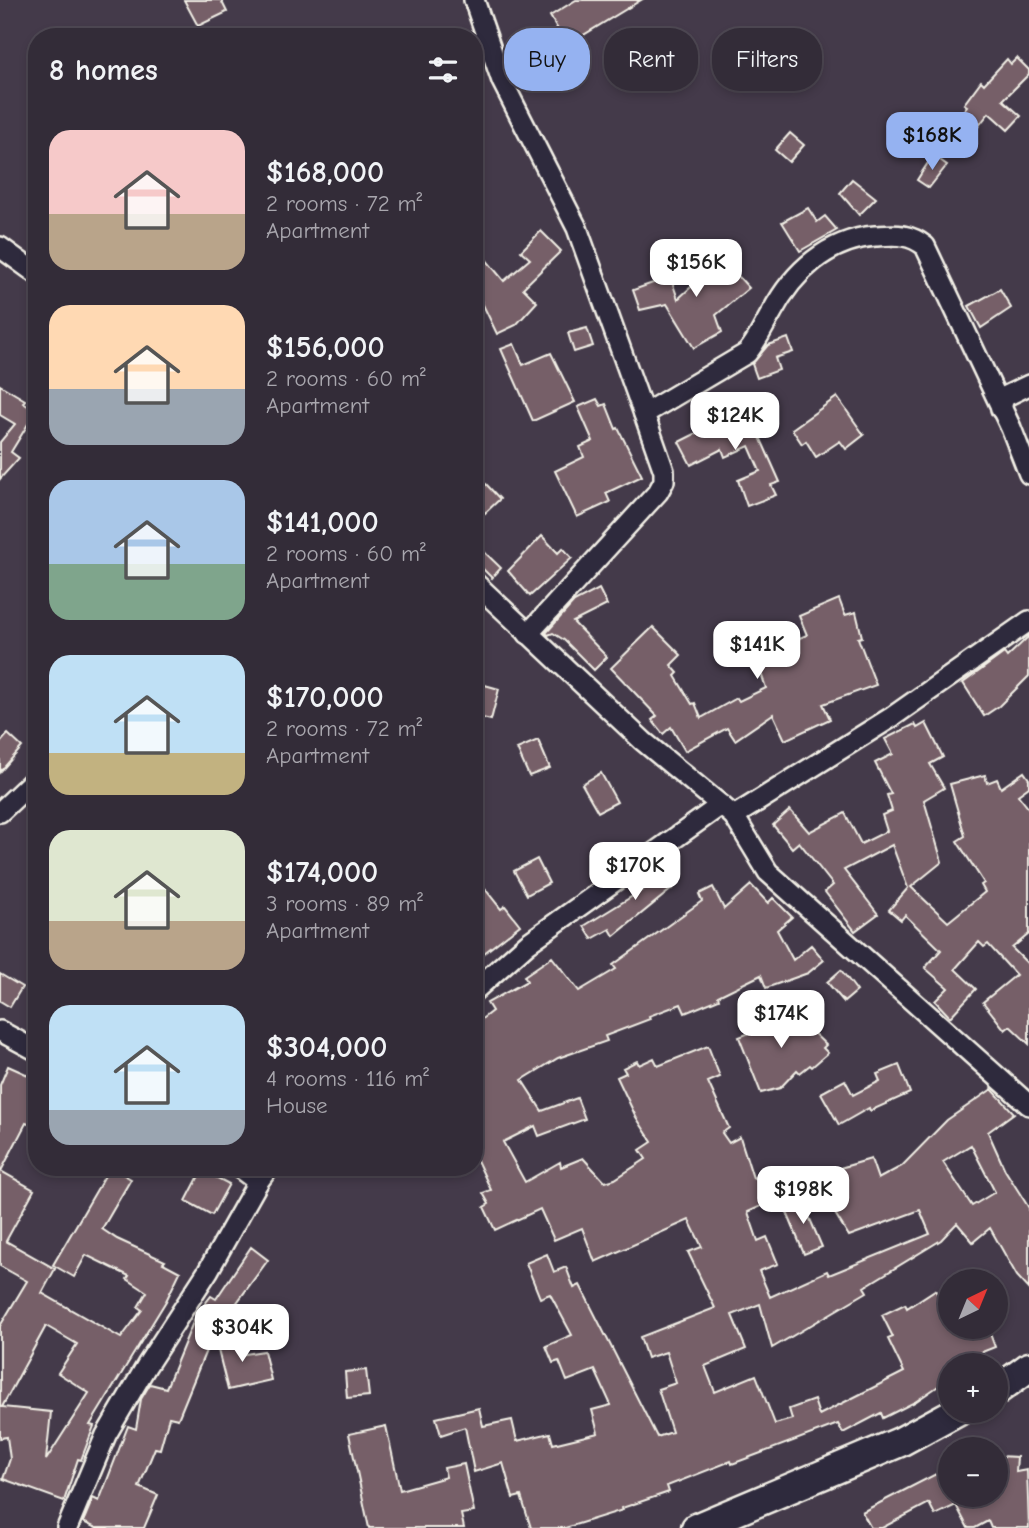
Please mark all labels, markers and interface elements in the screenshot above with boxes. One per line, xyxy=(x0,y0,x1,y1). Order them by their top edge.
chip: Buy xyxy=(504,28,590,91)
chip: Rent xyxy=(604,28,698,91)
chip: Filters xyxy=(712,28,822,91)
icon: filters xyxy=(424,51,462,89)
text: 8 homes xyxy=(49,53,158,88)
pin: $168K xyxy=(883,113,981,172)
text: $168K xyxy=(902,121,962,148)
text: $168,000 xyxy=(266,155,384,190)
icon: home xyxy=(105,158,189,242)
text: 2 rooms · 72 m² xyxy=(266,190,422,217)
text: Apartment xyxy=(266,217,369,244)
pin: $156K xyxy=(647,240,745,299)
text: $156K xyxy=(666,248,726,275)
text: $156,000 xyxy=(266,330,385,365)
icon: home xyxy=(105,333,189,417)
text: 2 rooms · 60 m² xyxy=(266,365,426,392)
text: Apartment xyxy=(266,392,369,419)
pin: $124K xyxy=(686,392,784,452)
text: $124K xyxy=(706,401,764,428)
text: $141,000 xyxy=(266,505,379,540)
icon: home xyxy=(105,508,189,592)
text: 2 rooms · 60 m² xyxy=(266,540,426,567)
text: Apartment xyxy=(266,567,369,594)
pin: $141K xyxy=(708,622,806,681)
text: $141K xyxy=(729,630,785,657)
text: $170,000 xyxy=(266,680,384,715)
icon: home xyxy=(105,683,189,767)
text: 2 rooms · 72 m² xyxy=(266,715,422,742)
text: Apartment xyxy=(266,742,369,769)
pin: $170K xyxy=(586,842,684,902)
text: $170K xyxy=(605,851,665,878)
text: $174,000 xyxy=(266,855,378,890)
icon: home xyxy=(105,858,189,942)
text: 3 rooms · 89 m² xyxy=(266,890,423,917)
text: Apartment xyxy=(266,917,369,944)
pin: $174K xyxy=(732,990,830,1050)
text: $174K xyxy=(753,999,809,1026)
text: $304,000 xyxy=(266,1030,387,1065)
icon: home xyxy=(105,1033,189,1117)
text: 4 rooms · 116 m² xyxy=(266,1065,429,1092)
text: House xyxy=(266,1092,328,1119)
pin: $198K xyxy=(754,1166,852,1226)
text: $198K xyxy=(773,1175,833,1202)
north arrow xyxy=(938,1269,1008,1339)
map controls xyxy=(938,1269,1008,1507)
pin: $304K xyxy=(193,1304,291,1364)
text: $304K xyxy=(211,1313,273,1340)
button: + xyxy=(938,1353,1008,1423)
button: − xyxy=(938,1437,1008,1507)

